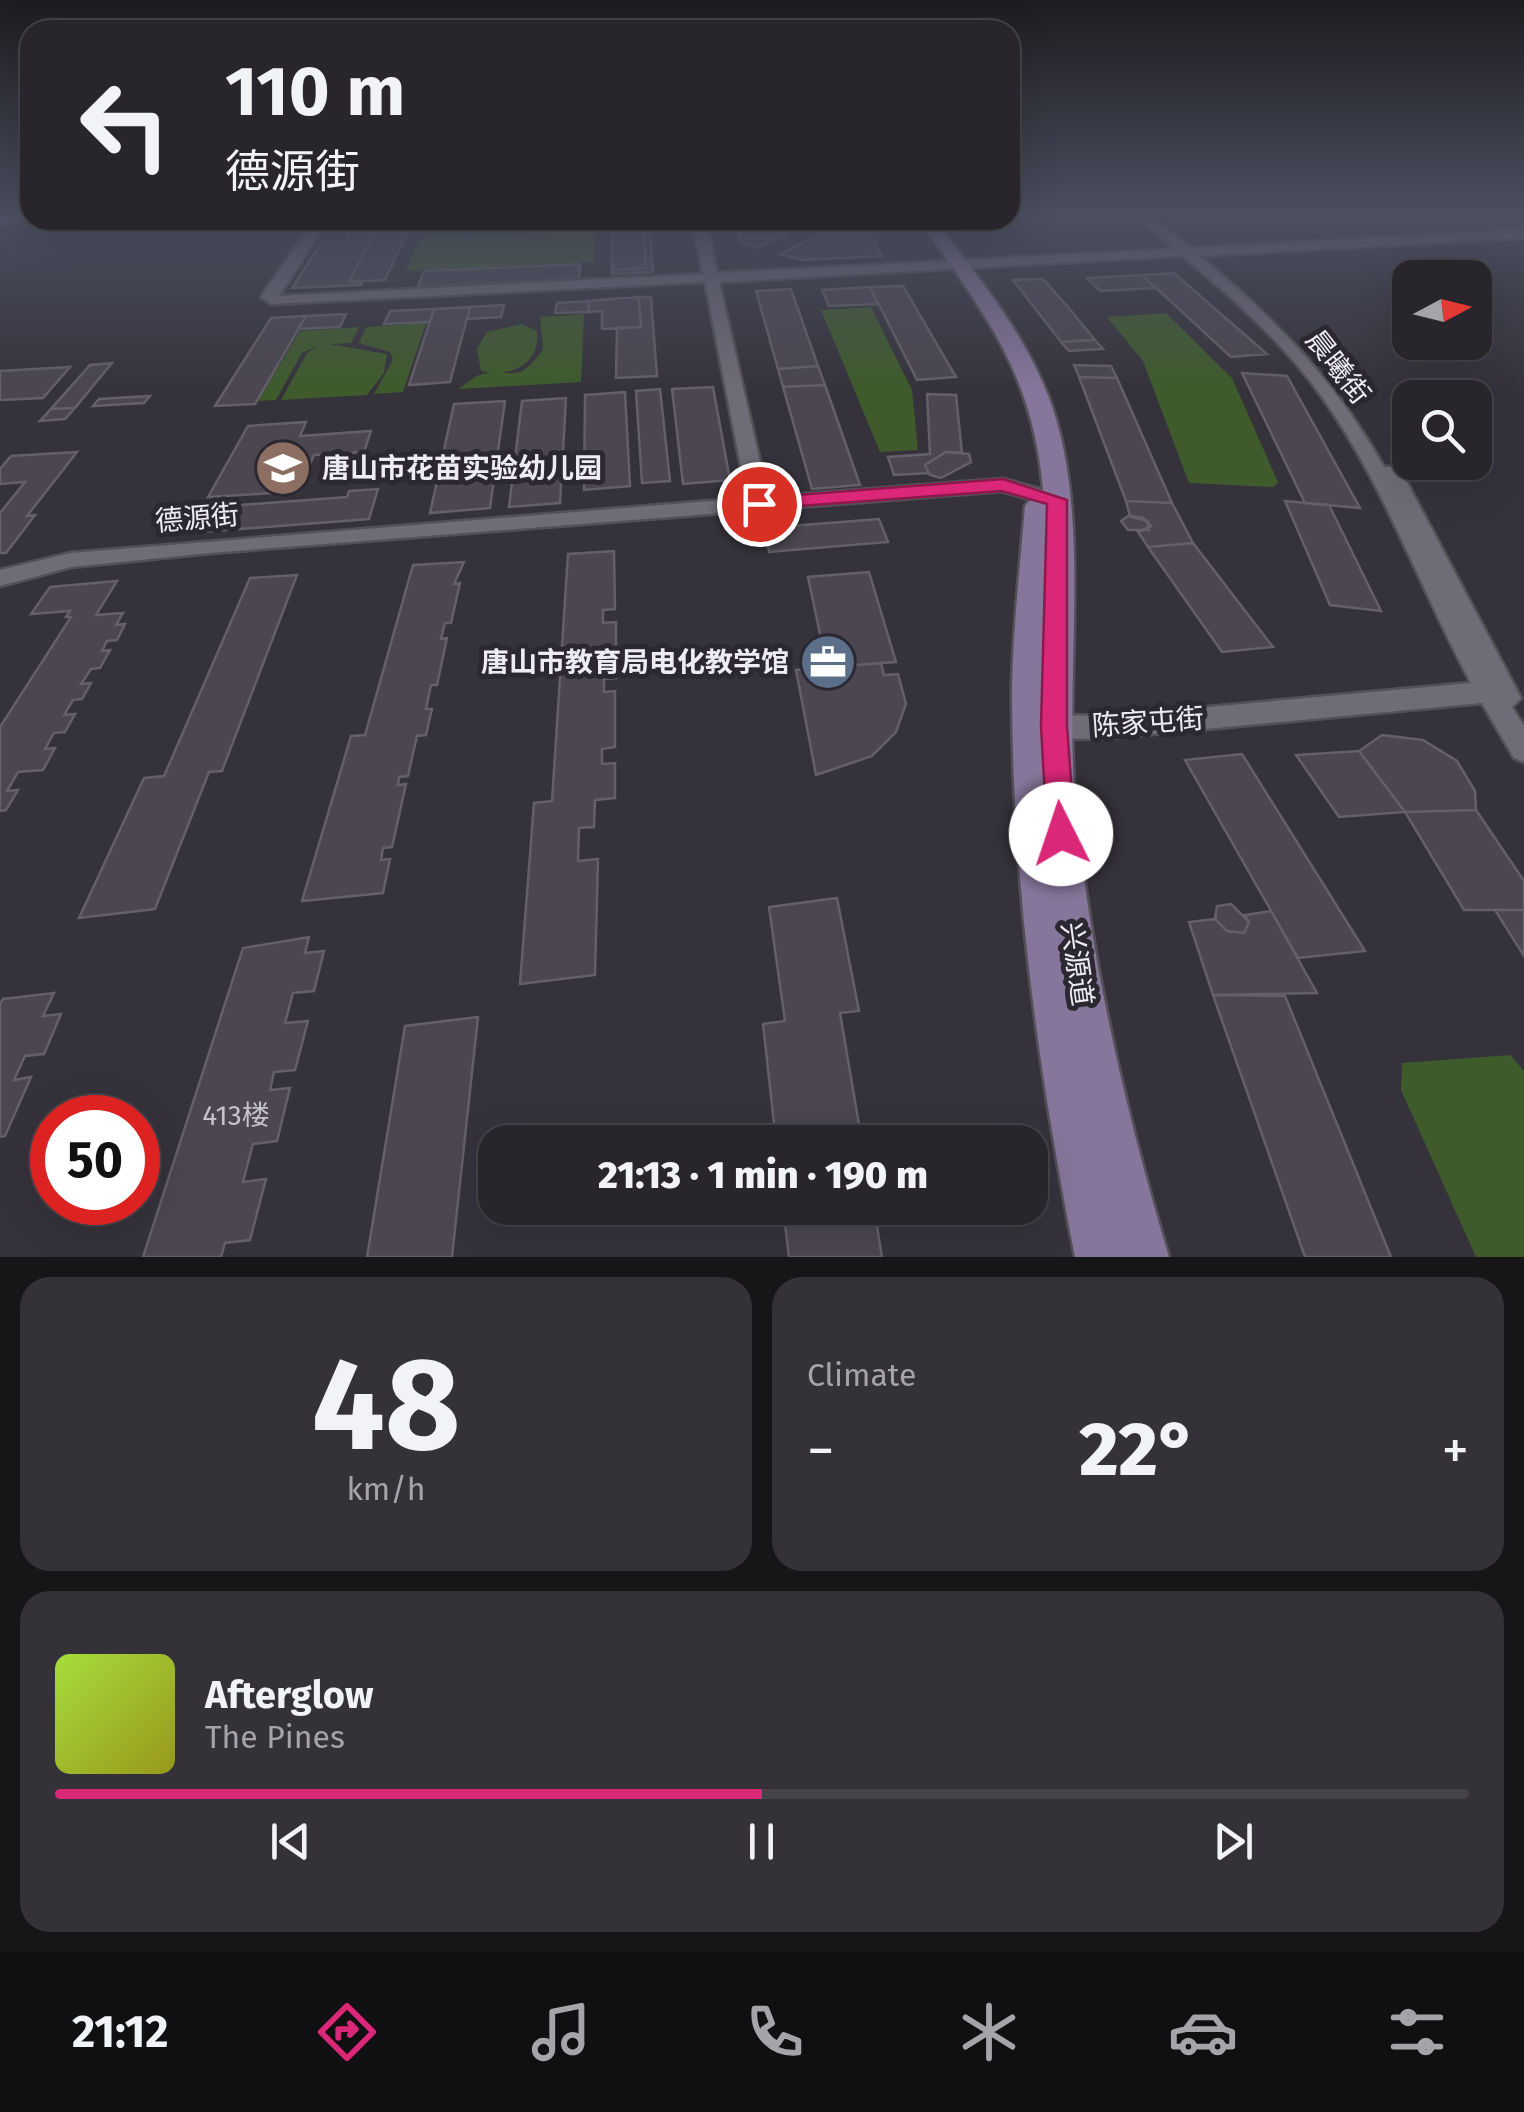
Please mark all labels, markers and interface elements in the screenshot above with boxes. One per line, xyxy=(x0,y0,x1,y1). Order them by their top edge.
text: 110 m xyxy=(225,50,405,134)
icon: left xyxy=(60,60,190,190)
text: 德源街 xyxy=(225,145,360,199)
north arrow xyxy=(1392,260,1492,360)
map controls xyxy=(1392,260,1492,480)
street label: 晨曦街 xyxy=(1299,324,1377,410)
button: search xyxy=(1392,380,1492,480)
school or university icon: 唐山市花苗实验幼儿园 xyxy=(253,438,313,498)
place label: 唐山市花苗实验幼儿园 xyxy=(322,452,602,485)
pin xyxy=(717,462,802,547)
icon: arrive xyxy=(732,477,787,532)
street label: 德源街 xyxy=(154,498,240,538)
office icon: 唐山市教育局电化教学馆 xyxy=(798,632,858,692)
place label: 唐山市教育局电化教学馆 xyxy=(481,646,789,679)
street label: 陈家屯街 xyxy=(1091,702,1205,742)
position arrow xyxy=(1009,782,1113,886)
street label: 兴源道 xyxy=(1055,920,1099,1008)
speed limit sign: 50 xyxy=(30,1095,160,1225)
house number: 413楼 xyxy=(202,1099,270,1132)
text: 21:13 · 1 min · 190 m xyxy=(598,1152,928,1198)
text: 48 xyxy=(312,1327,460,1483)
text: Climate xyxy=(807,1356,916,1394)
text: 22° xyxy=(1079,1405,1197,1495)
text: − xyxy=(807,1418,835,1484)
text: + xyxy=(1442,1418,1469,1484)
text: km/h xyxy=(346,1470,426,1508)
text: Afterglow xyxy=(205,1672,373,1718)
text: The Pines xyxy=(205,1718,345,1756)
icon: previous xyxy=(263,1814,318,1869)
icon: pause xyxy=(734,1814,789,1869)
icon: next xyxy=(1206,1814,1261,1869)
icon: directions xyxy=(312,1997,382,2067)
icon: music xyxy=(526,1997,596,2067)
icon: phone xyxy=(740,1997,810,2067)
icon: climate xyxy=(954,1997,1024,2067)
icon: car xyxy=(1168,1997,1238,2067)
icon: filters xyxy=(1382,1997,1452,2067)
text: 21:12 xyxy=(72,2005,169,2059)

